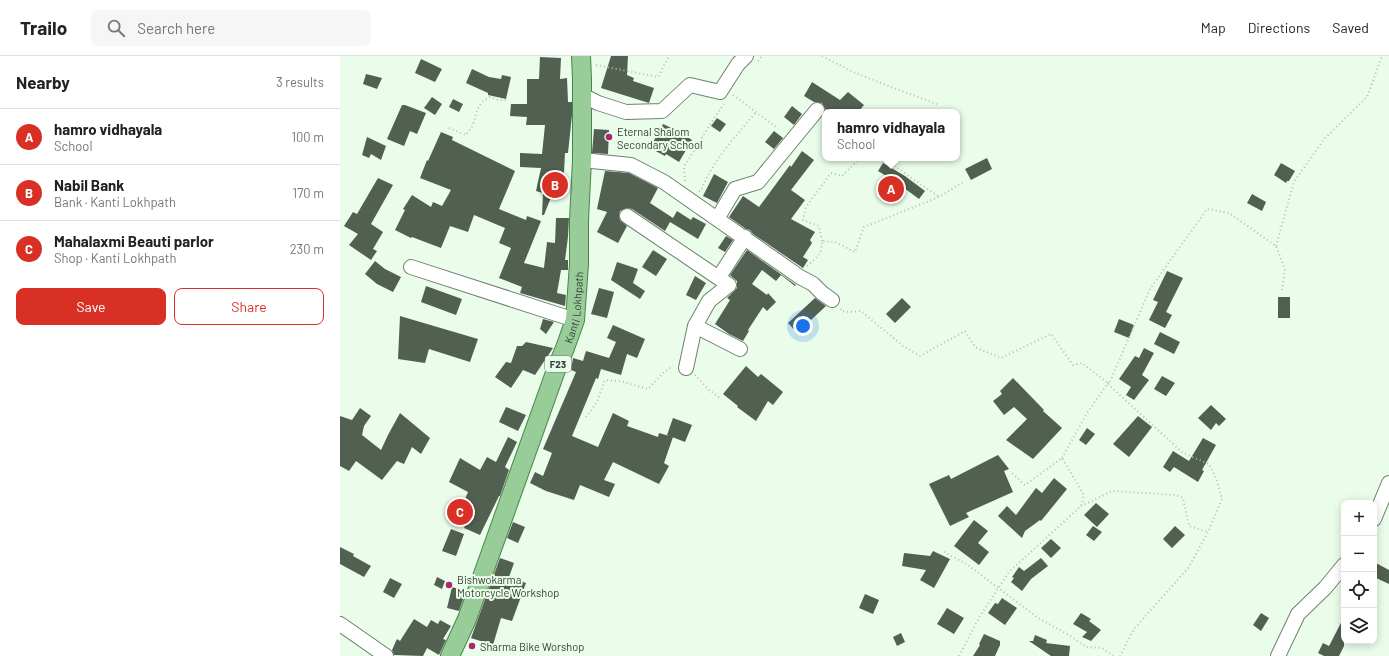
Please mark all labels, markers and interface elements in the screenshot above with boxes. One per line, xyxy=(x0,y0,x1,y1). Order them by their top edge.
search box xyxy=(91,10,371,46)
text: Trailo xyxy=(20,16,67,39)
icon: search xyxy=(105,17,127,39)
text: Search here xyxy=(137,19,215,37)
text: Map xyxy=(1201,19,1226,36)
text: Directions xyxy=(1248,19,1310,36)
text: Saved xyxy=(1332,19,1369,36)
text: Nearby xyxy=(16,72,70,92)
text: 3 results xyxy=(276,74,324,90)
popup xyxy=(822,109,960,161)
text: hamro vidhayala xyxy=(837,118,945,136)
text: hamro vidhayala xyxy=(54,120,162,138)
place label: Eternal Shalom Secondary School xyxy=(617,125,703,151)
text: A xyxy=(25,129,33,145)
text: 100 m xyxy=(291,129,324,145)
marker: Eternal Shalom Secondary School xyxy=(604,132,614,142)
text: School xyxy=(837,136,875,152)
text: School xyxy=(54,138,92,154)
pin: B xyxy=(542,170,568,200)
pin: A xyxy=(878,174,904,204)
text: Nabil Bank xyxy=(54,176,124,194)
text: B xyxy=(25,185,33,201)
text: 170 m xyxy=(293,185,324,201)
text: Bank · Kanti Lokhpath xyxy=(54,194,176,210)
text: Mahalaxmi Beauti parlor xyxy=(54,232,214,250)
text: C xyxy=(25,241,33,257)
text: 230 m xyxy=(290,241,324,257)
text: Shop · Kanti Lokhpath xyxy=(54,250,176,266)
street label: Kanti Lokhpath xyxy=(561,271,585,345)
button: Save xyxy=(16,288,166,325)
button: Share xyxy=(174,288,324,325)
your location xyxy=(793,316,813,336)
road number: F23 xyxy=(545,356,571,372)
pin: C xyxy=(447,497,473,527)
map controls xyxy=(1341,500,1377,644)
button: + xyxy=(1341,500,1377,536)
button: − xyxy=(1341,536,1377,572)
button: locate xyxy=(1341,572,1377,608)
place label: Bishwokarma Motorcycle Workshop xyxy=(457,573,559,599)
marker: Bishwokarma Motorcycle Workshop xyxy=(444,580,454,590)
button: layers xyxy=(1341,608,1377,644)
place label: Sharma Bike Worshop xyxy=(480,640,584,653)
marker: Sharma Bike Worshop xyxy=(467,641,477,651)

